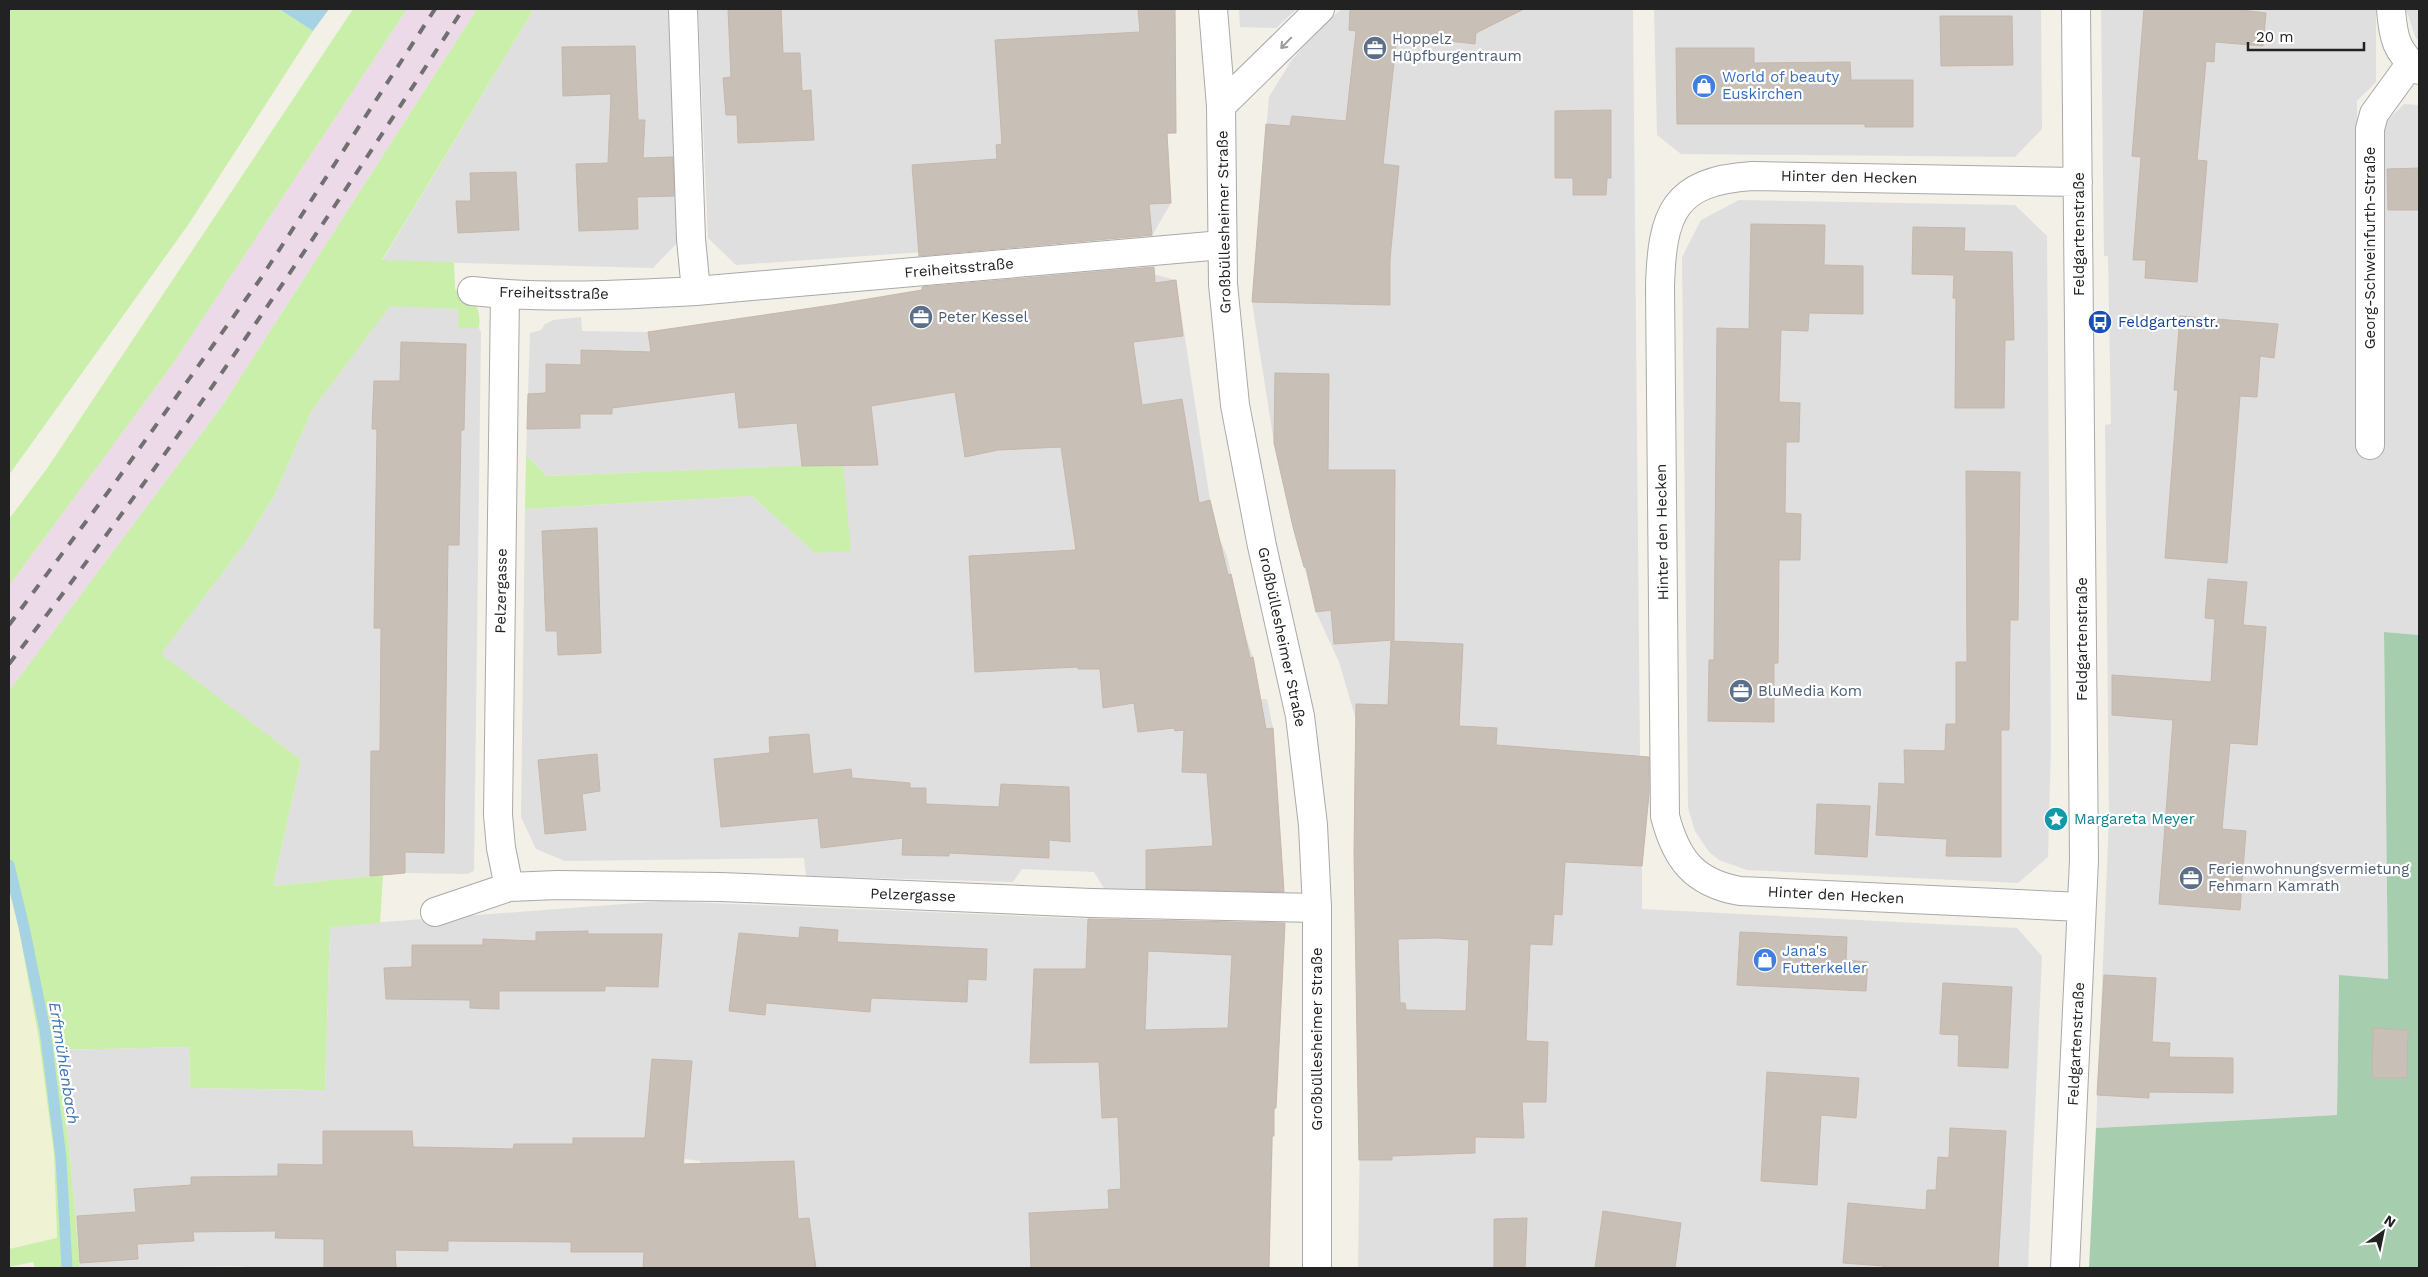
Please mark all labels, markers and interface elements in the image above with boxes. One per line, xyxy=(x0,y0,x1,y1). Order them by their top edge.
scale bar xyxy=(2248,20,2364,52)
text: 20 m xyxy=(2256,28,2294,46)
place label: Hoppelz Hüpfburgentraum xyxy=(1392,30,1522,65)
office icon: Hoppelz Hüpfburgentraum xyxy=(1362,35,1388,61)
one-way arrow xyxy=(1280,37,1292,49)
place label: World of beauty Euskirchen xyxy=(1722,68,1840,103)
shop icon: World of beauty Euskirchen xyxy=(1691,73,1717,99)
street label: Großbüllesheimer Straße xyxy=(1213,130,1235,314)
street label: Georg-Schweinfurth-Straße xyxy=(2361,147,2379,349)
street label: Hinter den Hecken xyxy=(1781,167,1917,187)
street label: Feldgartenstraße xyxy=(2070,172,2088,296)
street label: Freiheitsstraße xyxy=(904,254,1014,282)
street label: Freiheitsstraße xyxy=(499,283,609,303)
office icon: Peter Kessel xyxy=(908,304,934,330)
place label: Peter Kessel xyxy=(938,308,1029,326)
bus stop icon: Feldgartenstr. xyxy=(2087,309,2113,335)
place label: Feldgartenstr. xyxy=(2118,313,2218,331)
street label: Hinter den Hecken xyxy=(1652,464,1672,600)
street label: Großbüllesheimer Straße xyxy=(1254,545,1310,729)
street label: Pelzergasse xyxy=(491,548,511,634)
street label: Feldgartenstraße xyxy=(2073,577,2091,701)
office icon: BluMedia Kom xyxy=(1728,678,1754,704)
place label: BluMedia Kom xyxy=(1758,682,1862,700)
place icon: Margareta Meyer xyxy=(2043,806,2069,832)
place label: Margareta Meyer xyxy=(2074,810,2195,828)
place label: Ferienwohnungsvermietung Fehmarn Kamrath xyxy=(2208,860,2409,895)
office icon: Ferienwohnungsvermietung Fehmarn Kamrath xyxy=(2178,865,2204,891)
street label: Hinter den Hecken xyxy=(1767,882,1905,908)
street label: Pelzergasse xyxy=(870,885,956,905)
place label: Jana's Futterkeller xyxy=(1782,942,1867,977)
street label: Großbüllesheimer Straße xyxy=(1308,947,1326,1131)
shop icon: Jana's Futterkeller xyxy=(1752,947,1778,973)
street label: Feldgartenstraße xyxy=(2064,982,2088,1106)
water label: Erftmühlenbach xyxy=(45,1001,83,1125)
north arrow xyxy=(2358,1207,2408,1257)
text: N xyxy=(2381,1212,2399,1231)

